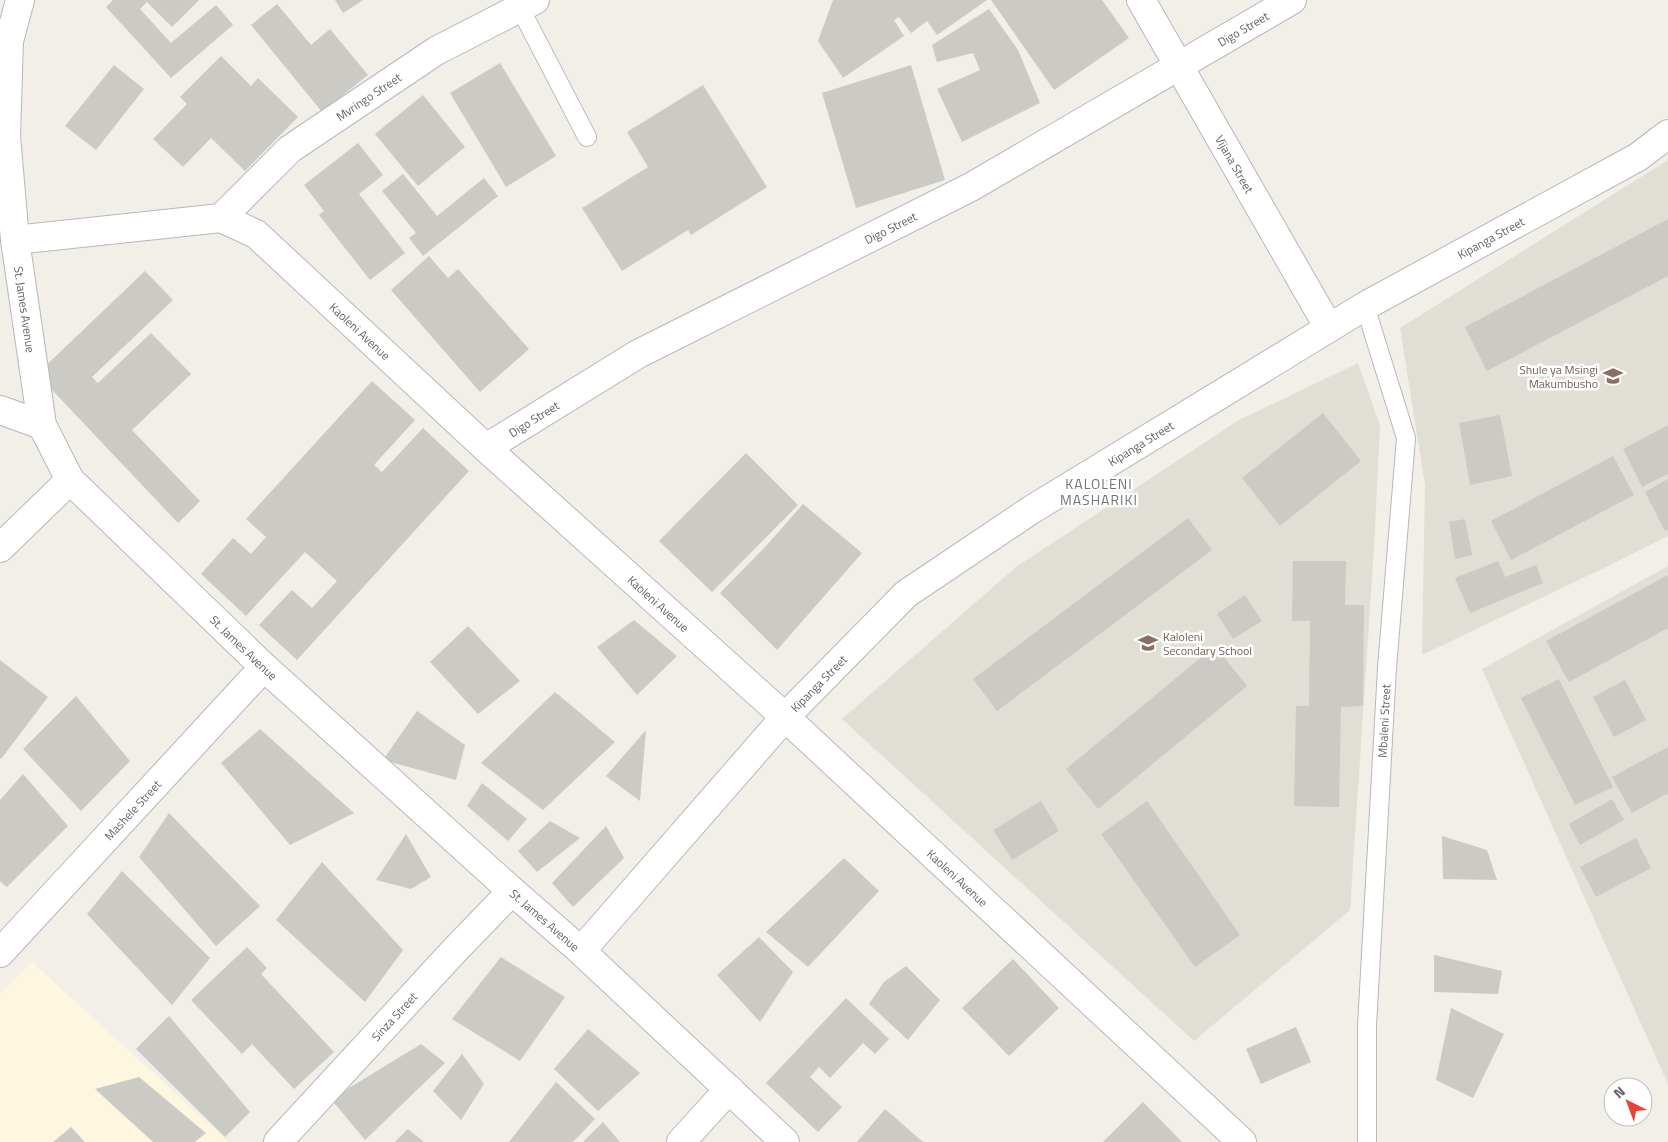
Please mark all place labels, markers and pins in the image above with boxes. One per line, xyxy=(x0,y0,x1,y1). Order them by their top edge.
place label: Shule ya Msingi Makumbusho xyxy=(1519,360,1598,393)
school or university icon: Shule ya Msingi Makumbusho xyxy=(1602,365,1624,387)
place label: Kaloleni Secondary School xyxy=(1163,627,1252,660)
school or university icon: Kaloleni Secondary School xyxy=(1137,632,1159,654)

